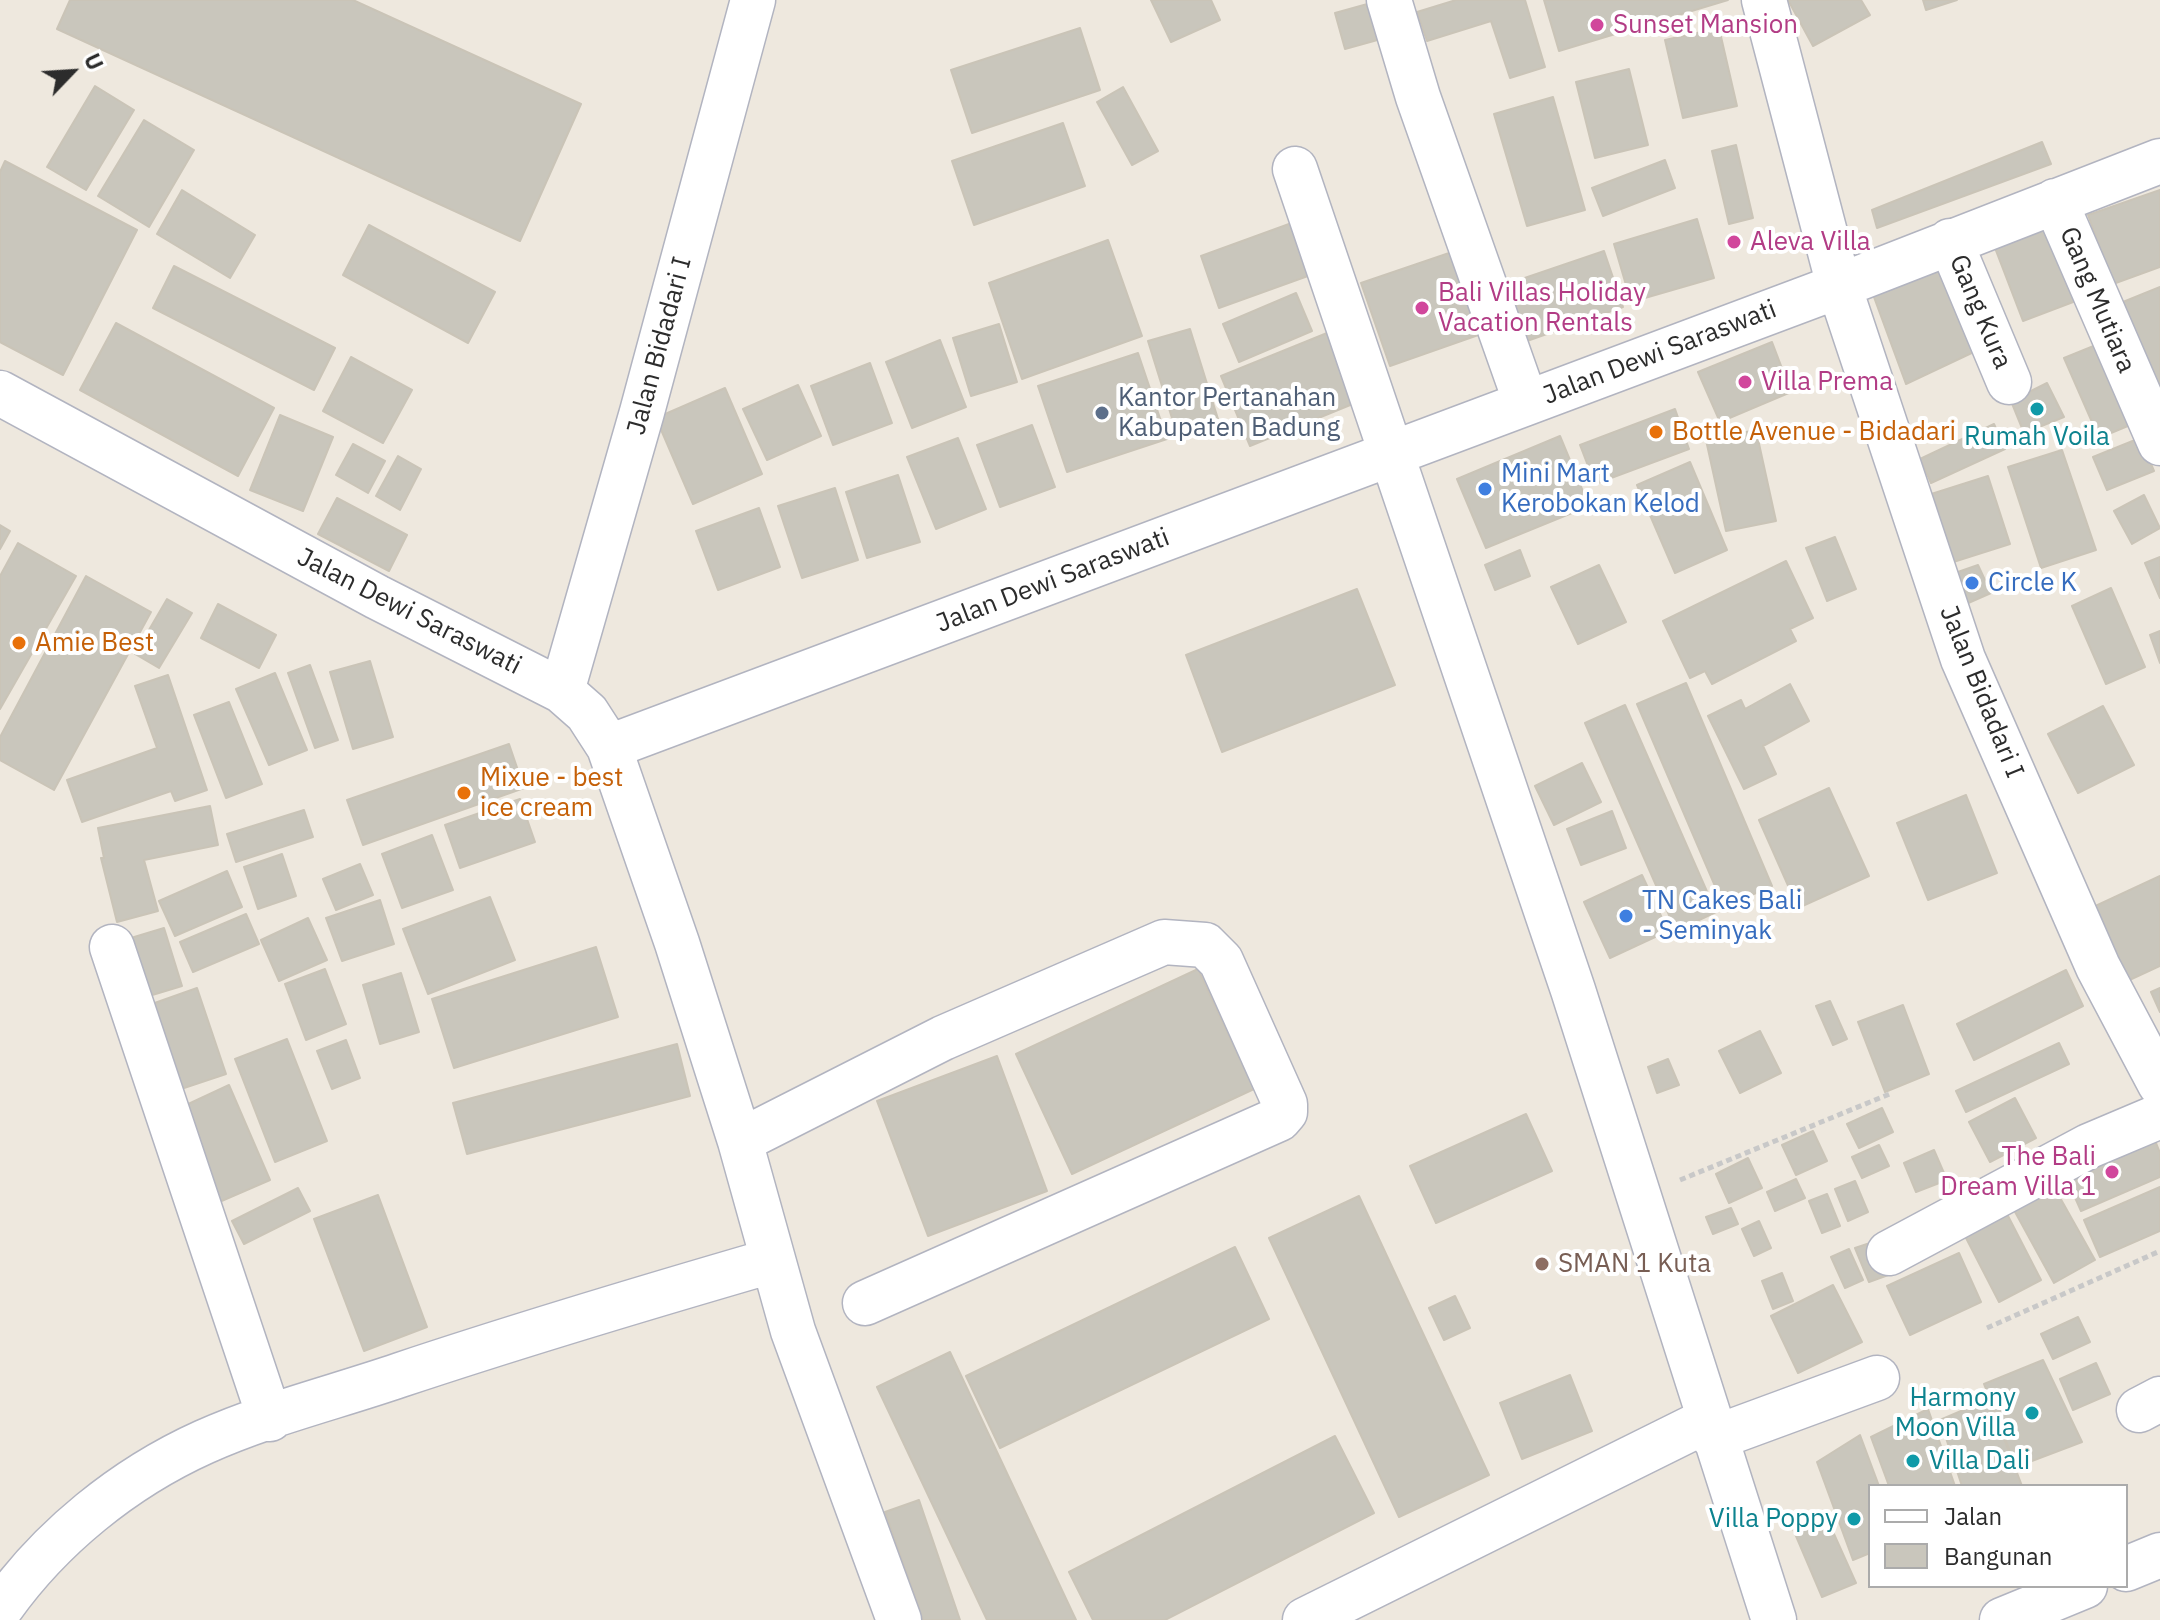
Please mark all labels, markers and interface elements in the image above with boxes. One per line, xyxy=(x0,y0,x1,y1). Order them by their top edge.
place label: Sunset Mansion xyxy=(1613,9,1798,41)
marker: Sunset Mansion xyxy=(1588,16,1606,34)
north arrow xyxy=(32,32,112,112)
text: U xyxy=(78,49,111,75)
street label: Gang Mutiara xyxy=(2052,222,2142,378)
place label: Aleva Villa xyxy=(1750,226,1871,258)
marker: Aleva Villa xyxy=(1725,233,1743,251)
street label: Gang Kura xyxy=(1942,250,2018,374)
street label: Jalan Bidadari I xyxy=(621,254,699,438)
place label: Bali Villas Holiday Vacation Rentals xyxy=(1438,277,1646,338)
street label: Jalan Dewi Saraswati xyxy=(1539,294,1781,412)
marker: Bali Villas Holiday Vacation Rentals xyxy=(1413,299,1431,317)
place label: Villa Prema xyxy=(1761,366,1893,398)
marker: Villa Prema xyxy=(1736,373,1754,391)
place label: Kantor Pertanahan Kabupaten Badung xyxy=(1118,382,1340,444)
marker: Rumah Voila xyxy=(2028,400,2046,418)
marker: Kantor Pertanahan Kabupaten Badung xyxy=(1093,404,1111,422)
place label: Bottle Avenue - Bidadari xyxy=(1672,416,1956,448)
place label: Rumah Voila xyxy=(1964,421,2110,453)
marker: Bottle Avenue - Bidadari xyxy=(1647,423,1665,441)
place label: Mini Mart Kerobokan Kelod xyxy=(1501,458,1700,520)
marker: Mini Mart Kerobokan Kelod xyxy=(1476,480,1494,498)
street label: Jalan Dewi Saraswati xyxy=(932,522,1174,640)
street label: Jalan Dewi Saraswati xyxy=(292,542,526,682)
place label: Circle K xyxy=(1988,567,2077,599)
marker: Circle K xyxy=(1963,574,1981,592)
street label: Jalan Bidadari I xyxy=(1932,601,2030,783)
place label: Amie Best xyxy=(35,627,154,659)
marker: Amie Best xyxy=(10,634,28,652)
place label: Mixue - best ice cream xyxy=(480,762,623,824)
marker: Mixue - best ice cream xyxy=(455,784,473,802)
place label: TN Cakes Bali - Seminyak xyxy=(1642,885,1802,946)
marker: TN Cakes Bali - Seminyak xyxy=(1617,907,1635,925)
place label: The Bali Dream Villa 1 xyxy=(1940,1141,2096,1202)
marker: The Bali Dream Villa 1 xyxy=(2103,1163,2121,1181)
place label: SMAN 1 Kuta xyxy=(1558,1248,1711,1280)
marker: SMAN 1 Kuta xyxy=(1533,1255,1551,1273)
place label: Harmony Moon Villa xyxy=(1895,1382,2016,1444)
marker: Harmony Moon Villa xyxy=(2023,1404,2041,1422)
place label: Villa Dali xyxy=(1929,1445,2030,1477)
marker: Villa Dali xyxy=(1904,1452,1922,1470)
legend xyxy=(1868,1484,2128,1588)
text: Jalan xyxy=(1944,1500,2002,1532)
place label: Villa Poppy xyxy=(1709,1503,1838,1535)
marker: Villa Poppy xyxy=(1845,1510,1863,1528)
text: Bangunan xyxy=(1944,1540,2052,1572)

